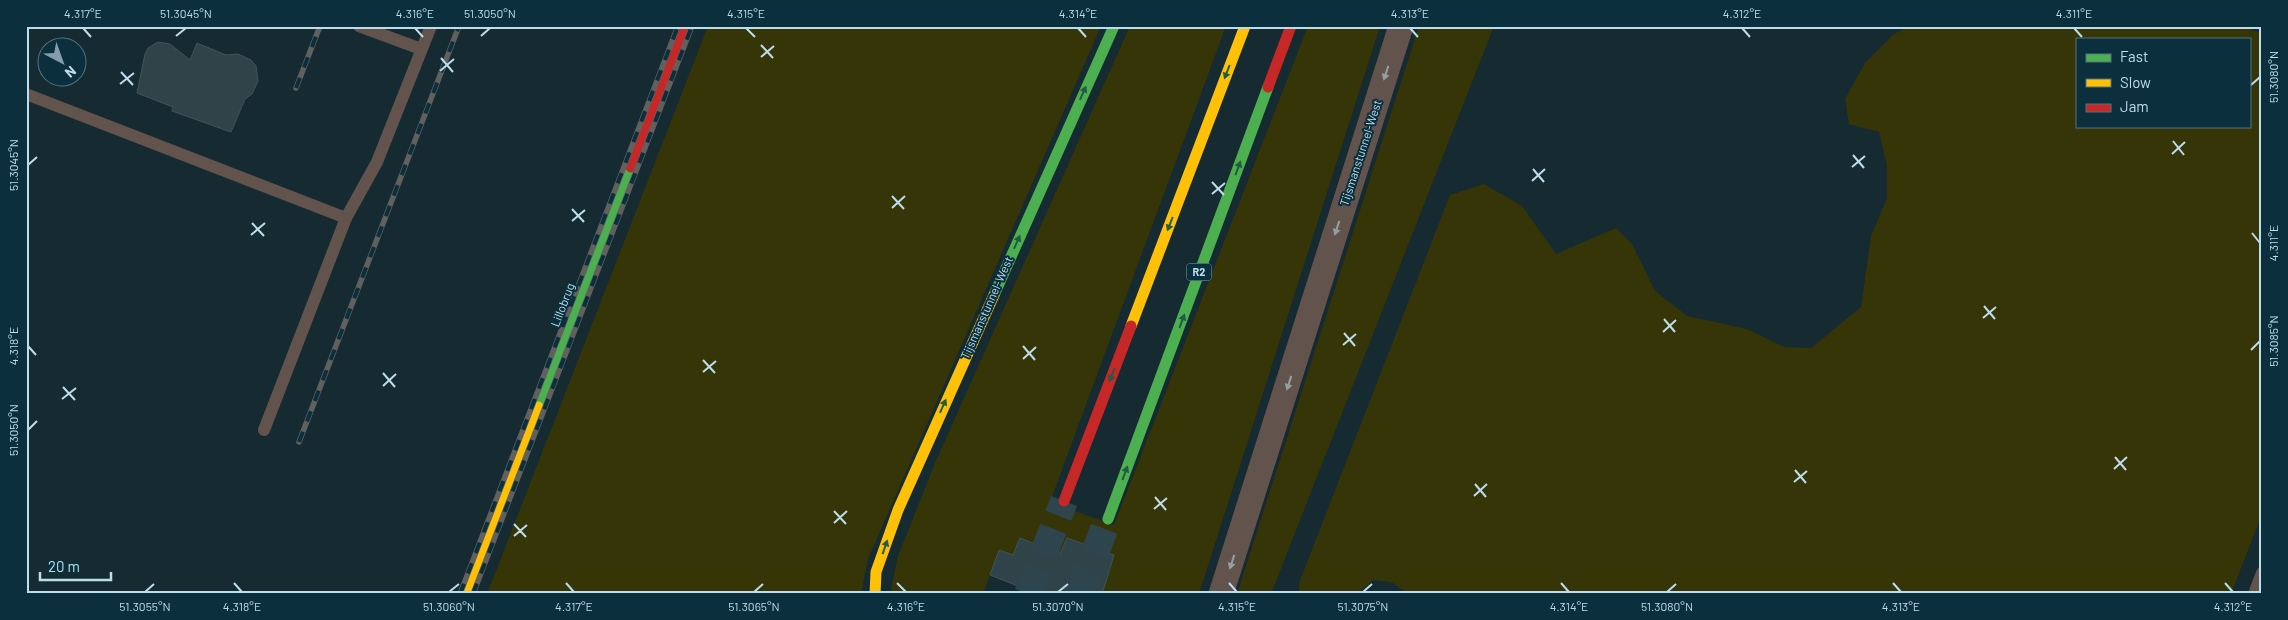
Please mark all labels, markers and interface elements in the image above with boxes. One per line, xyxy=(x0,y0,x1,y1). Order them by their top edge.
text: 4.317°E xyxy=(64,6,102,20)
text: 51.3045°N xyxy=(160,6,212,20)
text: 4.316°E xyxy=(396,6,434,20)
text: 51.3050°N xyxy=(464,6,516,20)
text: 4.315°E xyxy=(727,6,765,20)
text: 4.314°E xyxy=(1059,6,1097,20)
text: 4.313°E xyxy=(1391,6,1429,20)
text: 4.312°E xyxy=(1723,6,1761,20)
text: 4.311°E xyxy=(2056,6,2092,20)
north arrow xyxy=(38,38,88,88)
legend xyxy=(2076,38,2250,128)
text: Fast xyxy=(2120,47,2148,65)
text: 51.3080°N xyxy=(2266,51,2280,103)
text: N xyxy=(62,63,80,82)
one-way arrow xyxy=(1223,65,1231,79)
one-way arrow xyxy=(1382,65,1390,80)
text: Slow xyxy=(2120,73,2151,91)
one-way arrow xyxy=(1080,86,1088,100)
text: Jam xyxy=(2120,97,2149,115)
street label: Tijsmanstunnel-West xyxy=(1336,98,1384,208)
text: 51.3045°N xyxy=(6,139,20,191)
one-way arrow xyxy=(1234,160,1242,175)
one-way arrow xyxy=(1165,216,1173,231)
one-way arrow xyxy=(1333,220,1341,235)
text: 4.311°E xyxy=(2266,225,2280,261)
one-way arrow xyxy=(1013,235,1021,249)
street label: Tijsmanstunnel-West xyxy=(957,254,1015,361)
road number: R2 xyxy=(1186,264,1212,280)
street label: Lillobrug xyxy=(547,281,577,328)
one-way arrow xyxy=(1179,313,1186,328)
text: 51.3085°N xyxy=(2266,315,2280,367)
text: 4.318°E xyxy=(6,327,20,365)
one-way arrow xyxy=(1108,368,1115,383)
one-way arrow xyxy=(1284,375,1292,390)
one-way arrow xyxy=(940,399,948,413)
text: 51.3050°N xyxy=(6,404,20,456)
one-way arrow xyxy=(1121,465,1129,480)
one-way arrow xyxy=(882,539,889,554)
scale bar xyxy=(40,550,111,582)
one-way arrow xyxy=(1227,555,1235,570)
text: 20 m xyxy=(48,557,80,575)
text: 51.3055°N xyxy=(119,599,171,613)
text: 4.318°E xyxy=(223,599,261,613)
text: 51.3060°N xyxy=(423,599,475,613)
text: 4.317°E xyxy=(555,599,593,613)
text: 51.3065°N xyxy=(728,599,780,613)
text: 4.316°E xyxy=(887,599,925,613)
text: 51.3070°N xyxy=(1032,599,1084,613)
text: 4.315°E xyxy=(1218,599,1256,613)
text: 51.3075°N xyxy=(1338,599,1388,613)
text: 4.314°E xyxy=(1550,599,1588,613)
text: 51.3080°N xyxy=(1641,599,1693,613)
text: 4.313°E xyxy=(1882,599,1920,613)
text: 4.312°E xyxy=(2214,599,2252,613)

